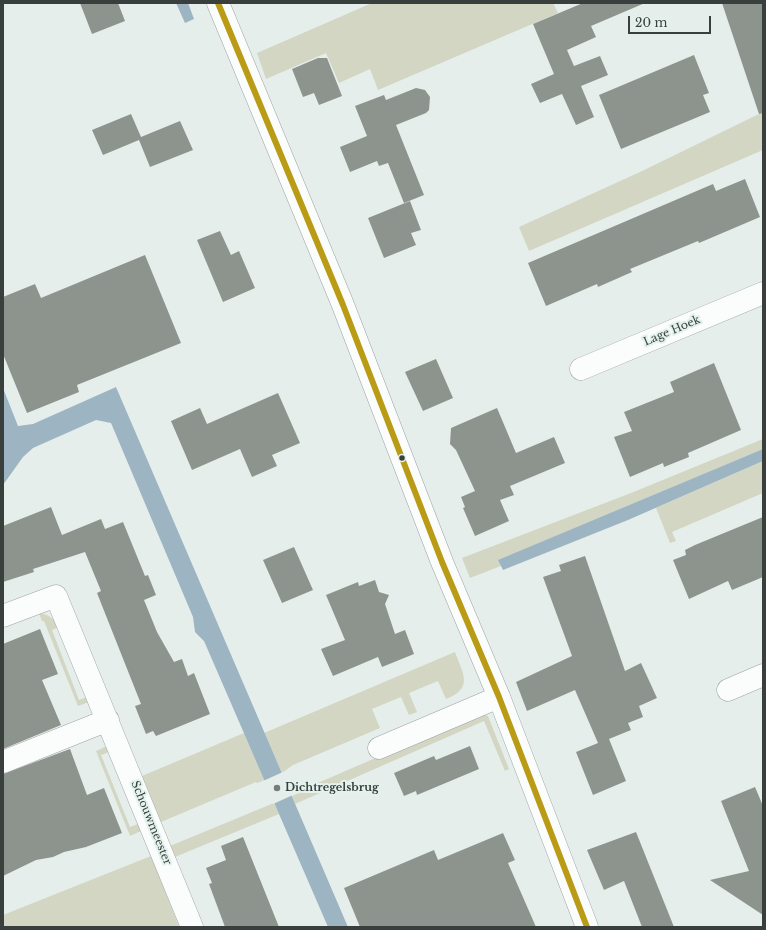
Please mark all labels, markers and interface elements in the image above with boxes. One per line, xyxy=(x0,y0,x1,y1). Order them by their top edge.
scale bar xyxy=(630,8,713,34)
text: 20 m xyxy=(635,15,667,30)
street label: Lage Hoek xyxy=(642,313,702,349)
unlabelled marker xyxy=(397,453,407,463)
street label: Schouwmeester xyxy=(128,779,174,867)
place label: Dichtregelsbrug xyxy=(285,781,379,795)
marker: Dichtregelsbrug xyxy=(272,783,282,793)

